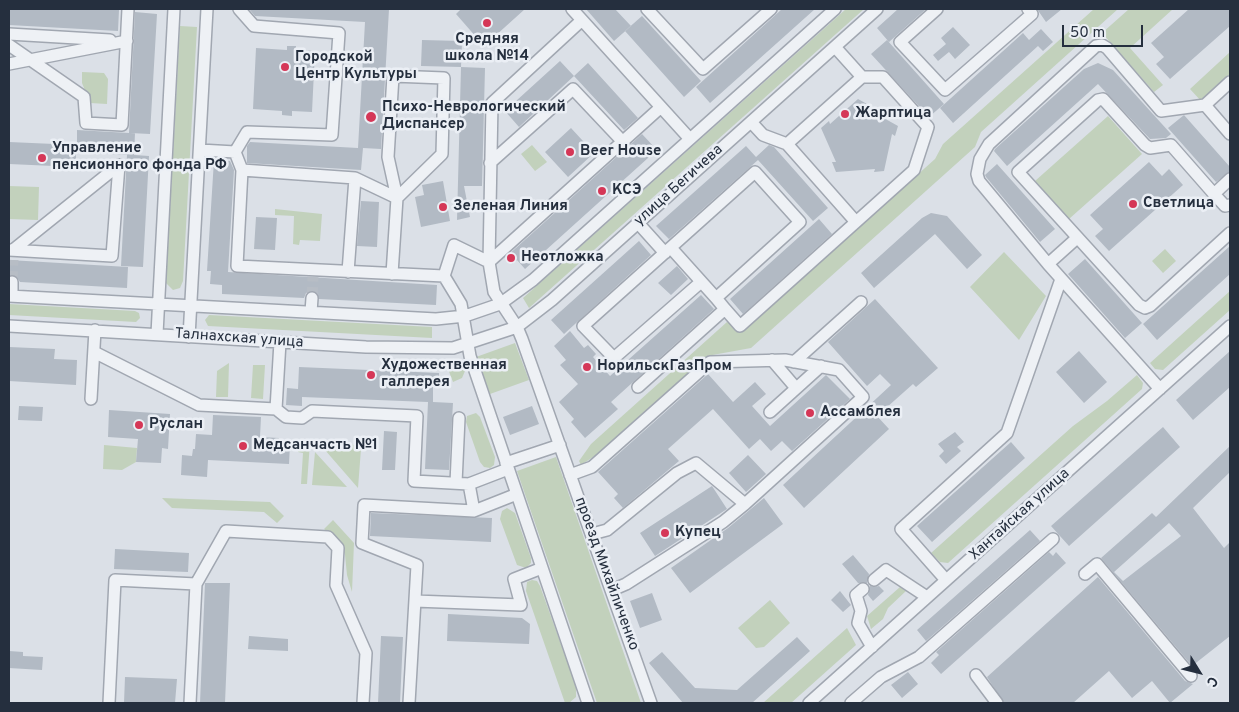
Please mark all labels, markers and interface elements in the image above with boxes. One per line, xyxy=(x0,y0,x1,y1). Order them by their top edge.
scale bar xyxy=(1064,15,1145,47)
marker: Средняя школа №14 xyxy=(481,17,493,29)
text: 50 m xyxy=(1070,24,1105,43)
place label: Средняя школа №14 xyxy=(445,31,529,66)
place label: Городской Центр Культуры xyxy=(295,49,417,84)
marker: Городской Центр Культуры xyxy=(279,61,291,73)
place label: Психо-Неврологический Диспансер xyxy=(382,99,566,134)
place label: Жарптица xyxy=(855,105,931,123)
marker: Жарптица xyxy=(839,108,851,120)
marker: Психо-Неврологический Диспансер xyxy=(364,110,378,124)
place label: Управление пенсионного фонда РФ xyxy=(52,140,227,175)
street label: улица Бегичева xyxy=(631,141,727,231)
place label: Beer House xyxy=(580,143,661,161)
marker: Beer House xyxy=(564,146,576,158)
marker: Управление пенсионного фонда РФ xyxy=(36,152,48,164)
place label: КСЭ xyxy=(612,182,642,200)
marker: КСЭ xyxy=(596,185,608,197)
place label: Светлица xyxy=(1143,195,1214,213)
place label: Зеленая Линия xyxy=(453,198,568,216)
marker: Светлица xyxy=(1127,198,1139,210)
marker: Зеленая Линия xyxy=(437,201,449,213)
place label: Неотложка xyxy=(521,249,604,267)
marker: Неотложка xyxy=(505,252,517,264)
street label: Талнахская улица xyxy=(174,326,304,352)
place label: Художественная галлерея xyxy=(381,357,507,392)
place label: НорильскГазПром xyxy=(597,358,732,376)
marker: НорильскГазПром xyxy=(581,361,593,373)
marker: Художественная галлерея xyxy=(365,369,377,381)
place label: Ассамблея xyxy=(820,404,901,422)
marker: Ассамблея xyxy=(804,407,816,419)
place label: Руслан xyxy=(149,416,203,434)
marker: Руслан xyxy=(133,419,145,431)
place label: Медсанчасть №1 xyxy=(253,437,378,455)
marker: Медсанчасть №1 xyxy=(237,440,249,452)
street label: Хантайская улица xyxy=(966,465,1074,565)
street label: проезд Михайличенко xyxy=(570,495,642,653)
place label: Купец xyxy=(675,524,721,542)
marker: Купец xyxy=(659,527,671,539)
north arrow xyxy=(1174,647,1224,697)
text: С xyxy=(1202,672,1221,690)

